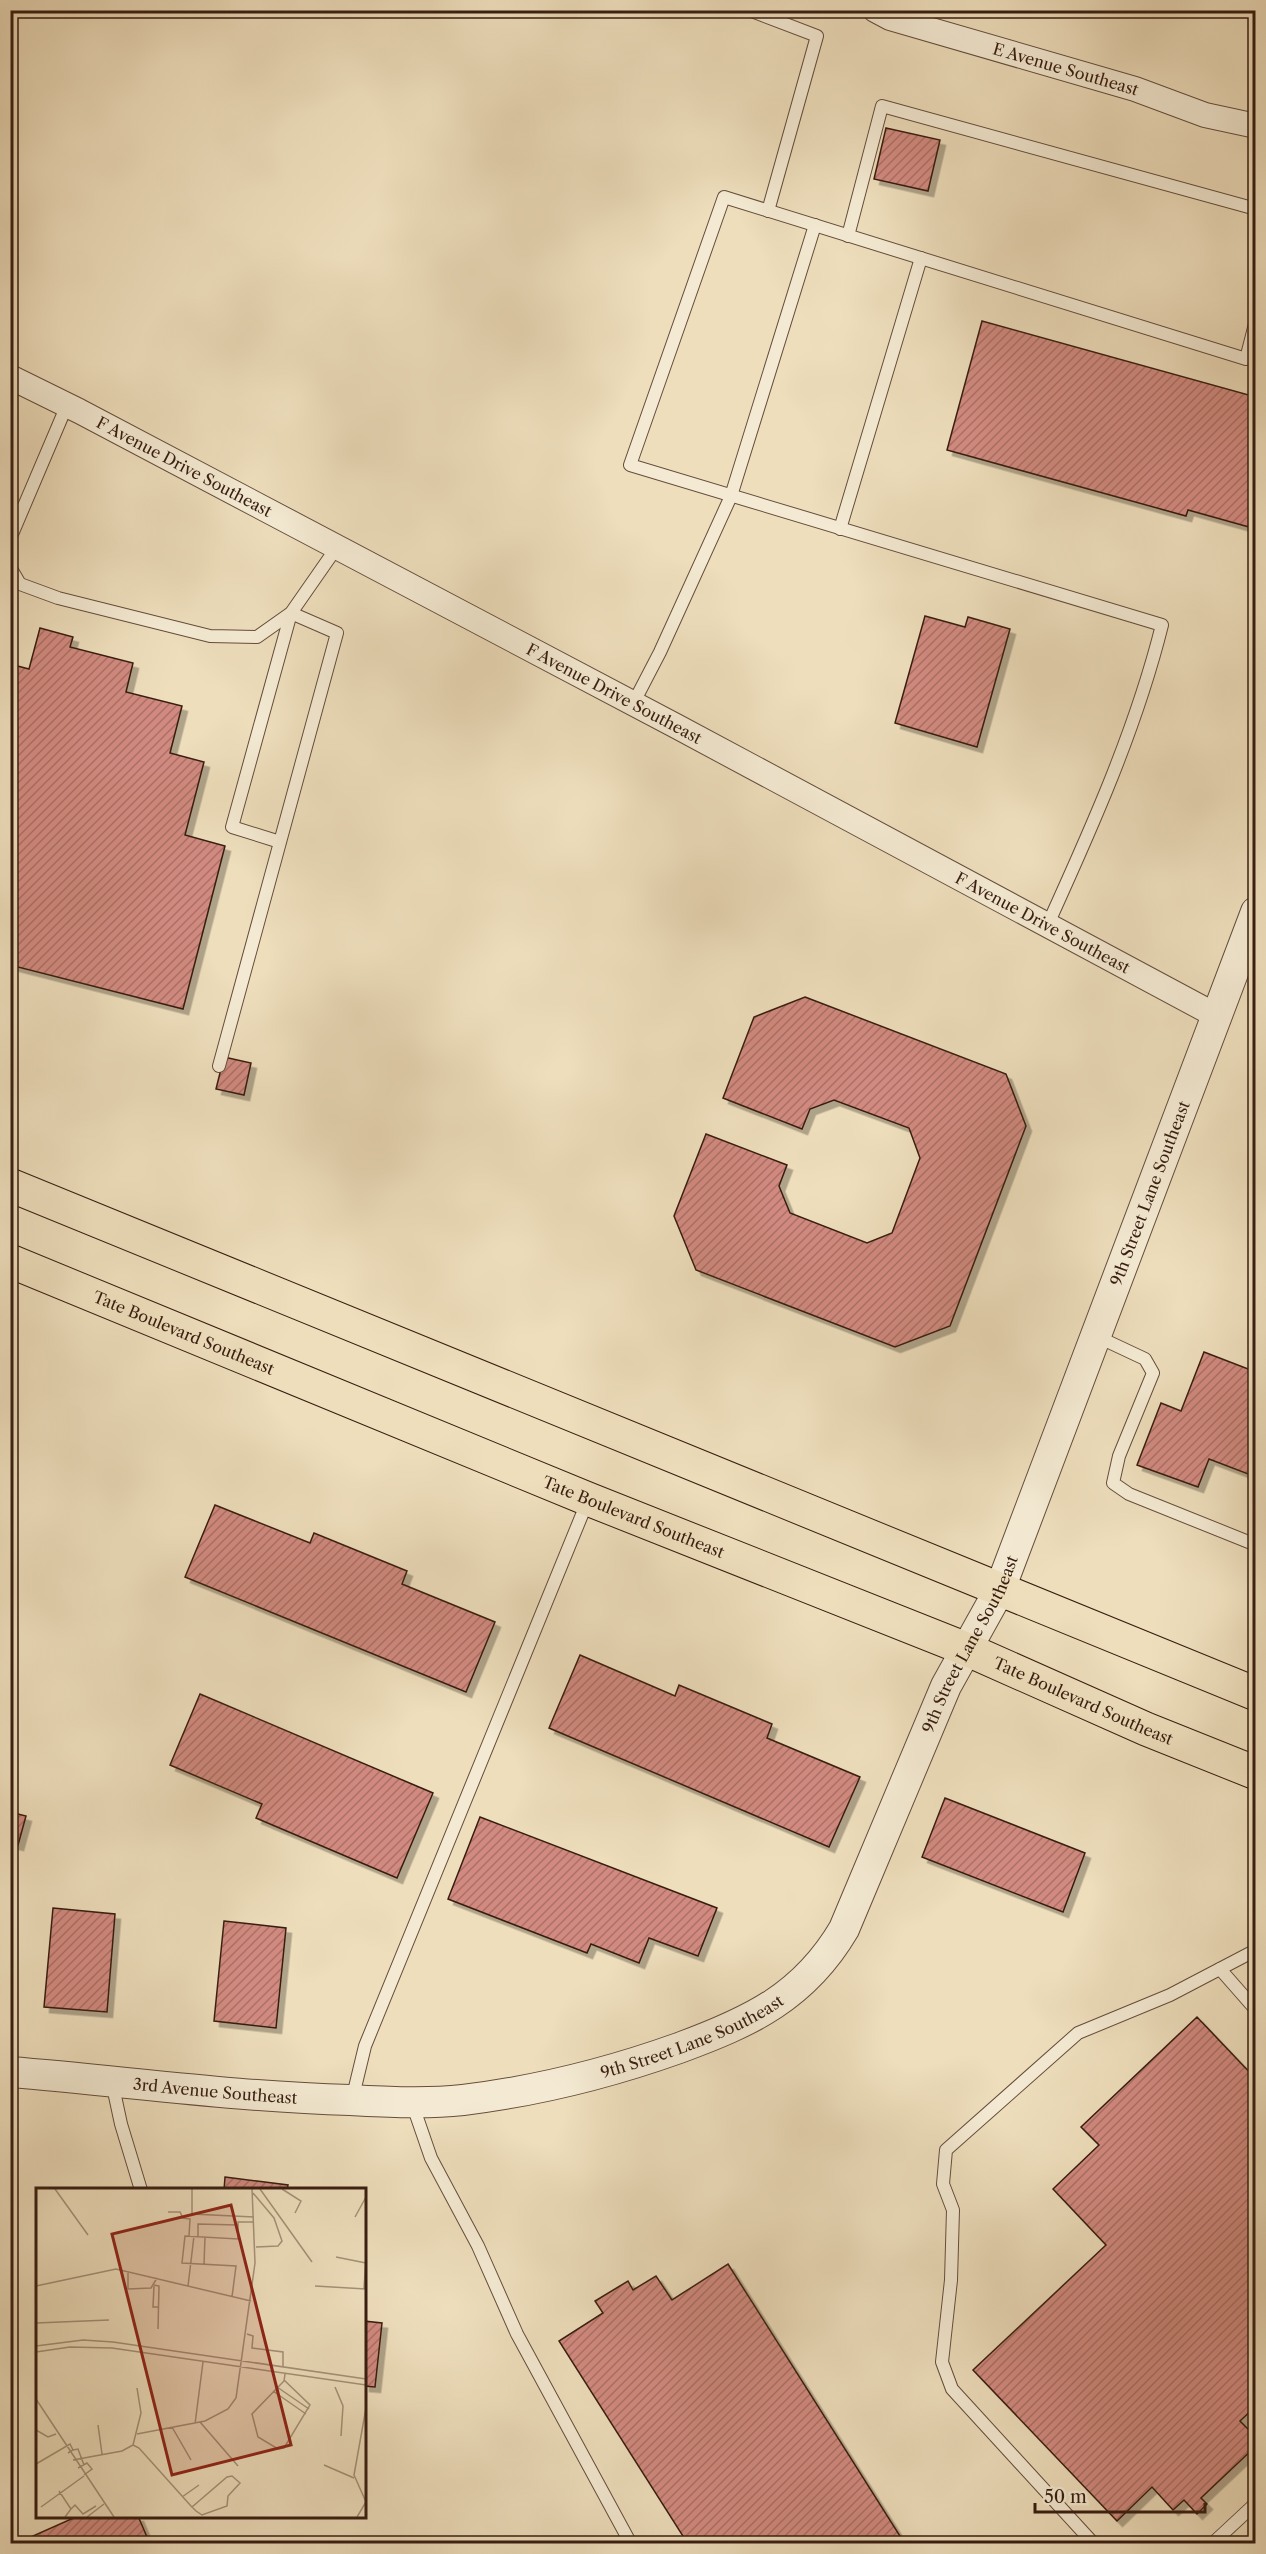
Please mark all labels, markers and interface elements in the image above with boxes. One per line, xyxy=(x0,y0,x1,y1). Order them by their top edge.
street label: E Avenue Southeast xyxy=(991,38,1142,100)
street label: F Avenue Drive Southeast xyxy=(93,412,276,521)
street label: F Avenue Drive Southeast xyxy=(523,639,706,748)
street label: F Avenue Drive Southeast xyxy=(952,868,1134,978)
street label: 9th Street Lane Southeast xyxy=(1106,1098,1194,1288)
street label: Tate Boulevard Southeast xyxy=(90,1286,278,1379)
street label: Tate Boulevard Southeast xyxy=(540,1471,728,1562)
street label: 9th Street Lane Southeast xyxy=(917,1552,1022,1736)
street label: Tate Boulevard Southeast xyxy=(990,1653,1176,1749)
street label: 9th Street Lane Southeast xyxy=(598,1990,787,2082)
street label: 3rd Avenue Southeast xyxy=(132,2074,298,2108)
inset map xyxy=(36,2188,366,2518)
scale bar xyxy=(1035,2476,1204,2514)
text: 50 m xyxy=(1044,2486,1087,2508)

